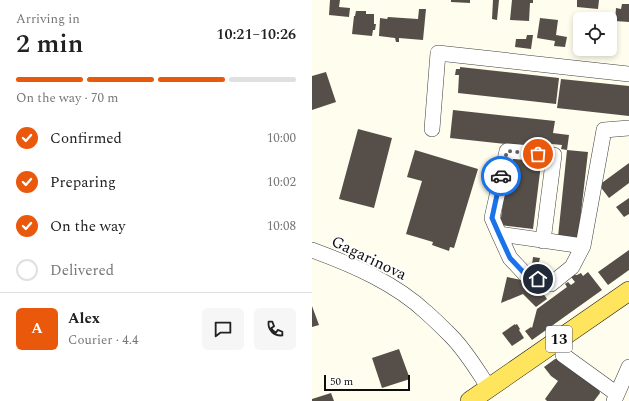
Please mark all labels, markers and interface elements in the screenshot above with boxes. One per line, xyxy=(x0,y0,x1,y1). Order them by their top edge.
text: Arriving in xyxy=(16,9,80,29)
map controls xyxy=(573,12,617,56)
button: locate xyxy=(573,12,617,56)
text: 10:21–10:26 xyxy=(216,23,296,46)
text: 2 min xyxy=(16,24,83,64)
text: On the way · 70 m xyxy=(16,88,119,108)
icon: check xyxy=(16,127,38,149)
text: Confirmed xyxy=(50,127,122,150)
text: 10:00 xyxy=(267,128,296,148)
pin xyxy=(521,137,555,171)
icon: bag xyxy=(527,143,549,165)
courier xyxy=(481,156,521,196)
icon: car xyxy=(490,165,512,187)
icon: check xyxy=(16,171,38,193)
text: Preparing xyxy=(50,171,116,194)
text: 10:02 xyxy=(267,172,296,192)
icon: check xyxy=(16,215,38,237)
text: On the way xyxy=(50,215,125,238)
text: 10:08 xyxy=(267,216,296,236)
street label: Gagarinova xyxy=(327,229,411,287)
text: Delivered xyxy=(50,259,114,282)
pin xyxy=(521,262,555,296)
icon: home xyxy=(527,268,549,290)
text: Alex xyxy=(68,307,100,330)
button: chat xyxy=(202,308,244,350)
button: phone xyxy=(254,308,296,350)
text: A xyxy=(31,317,43,340)
road number: 13 xyxy=(546,326,572,352)
text: Courier · 4.4 xyxy=(68,330,138,350)
scale bar xyxy=(324,373,410,392)
text: 50 m xyxy=(330,373,353,390)

